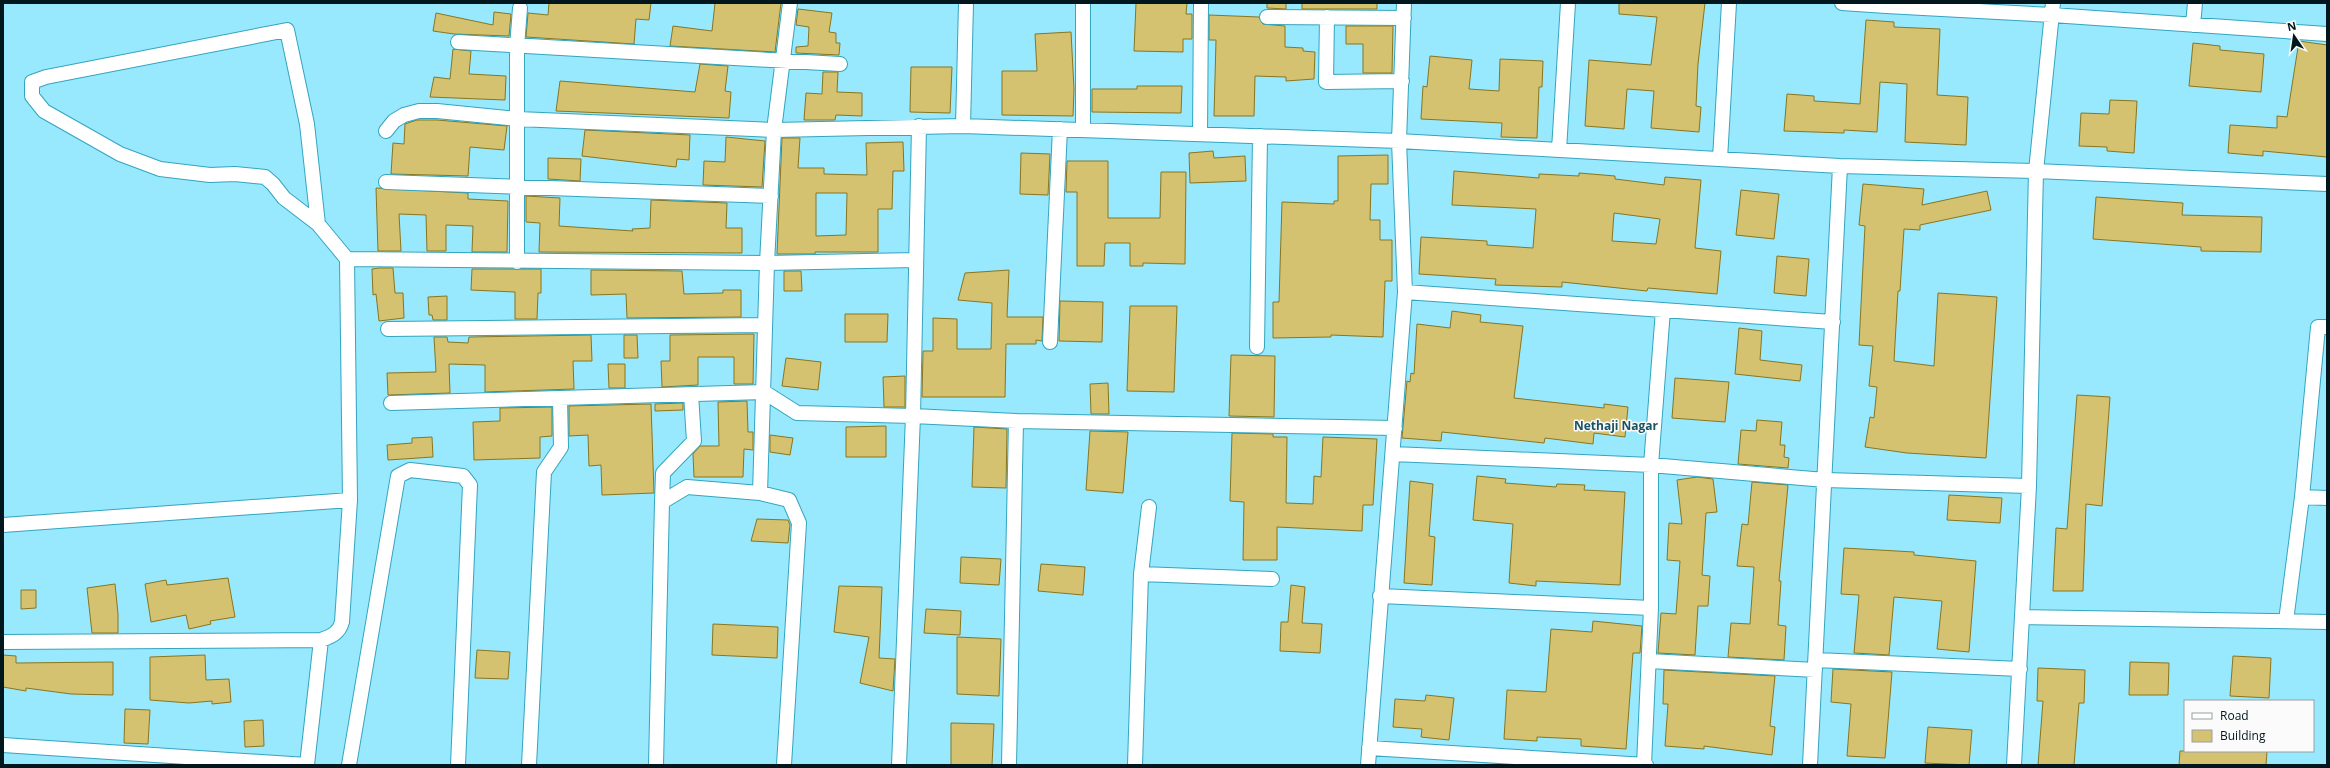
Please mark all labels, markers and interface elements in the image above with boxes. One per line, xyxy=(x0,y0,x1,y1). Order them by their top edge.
north arrow xyxy=(2274,16,2314,56)
text: N xyxy=(2286,17,2298,34)
district label: Nethaji Nagar xyxy=(1574,417,1659,434)
legend xyxy=(2184,700,2314,752)
text: Road xyxy=(2220,707,2249,724)
text: Building xyxy=(2220,727,2266,744)

